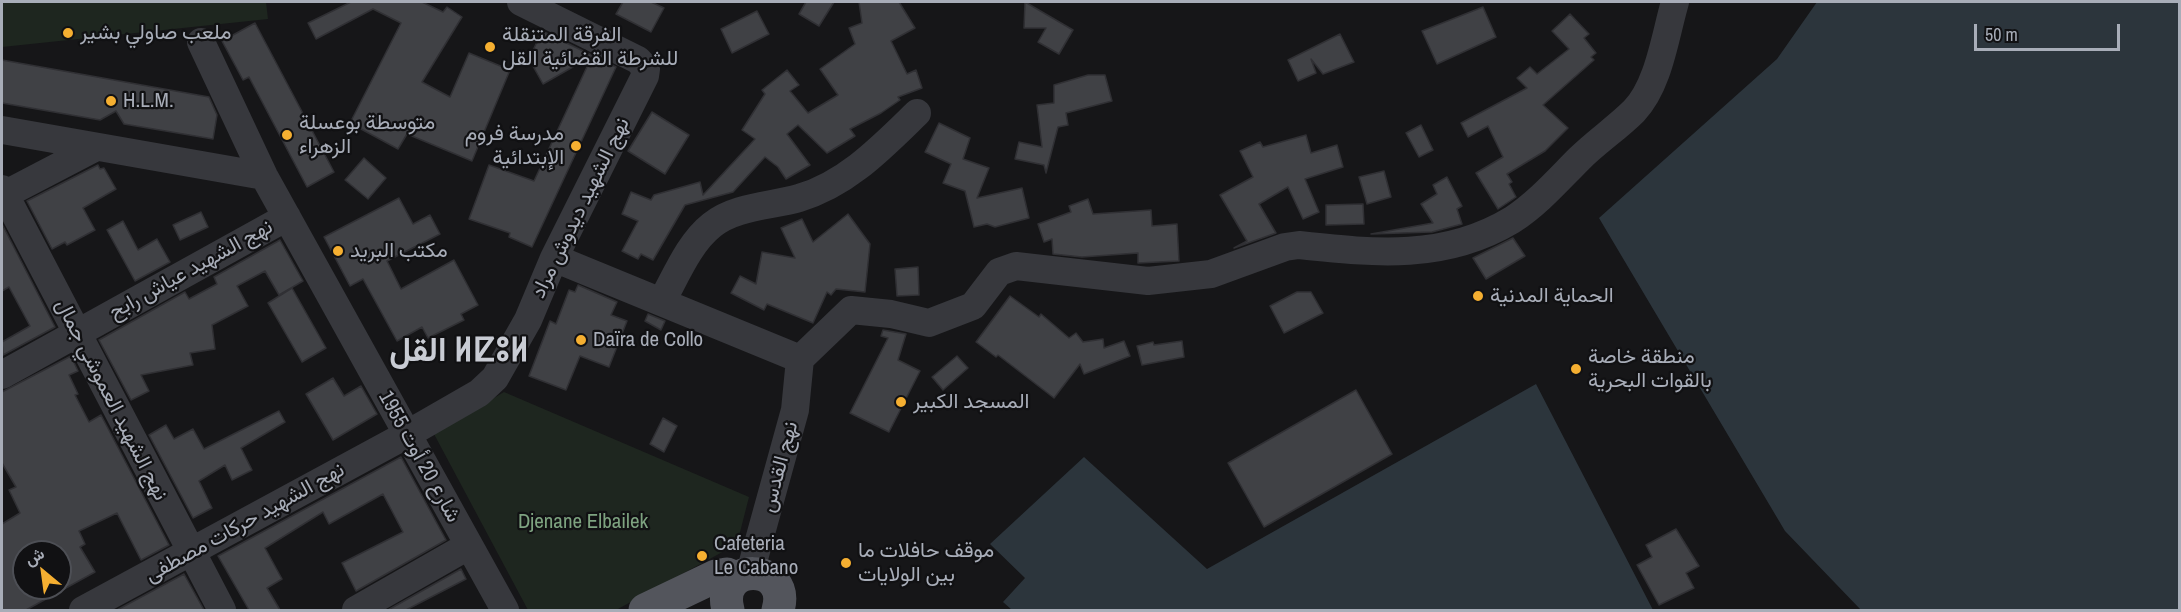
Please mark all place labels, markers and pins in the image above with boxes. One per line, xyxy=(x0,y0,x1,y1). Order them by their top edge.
place label: ملعب صاولي بشير xyxy=(80,20,231,46)
place label: الفرقة المتنقلة للشرطة القضائية القل xyxy=(502,22,678,72)
marker: ملعب صاولي بشير xyxy=(61,26,75,40)
marker: الفرقة المتنقلة للشرطة القضائية القل xyxy=(483,40,497,54)
place label: H.L.M. xyxy=(123,88,174,114)
marker: H.L.M. xyxy=(104,94,118,108)
place label: متوسطة بوعسلة الزهراء xyxy=(299,110,435,160)
place label: مدرسة فروم الإبتدائية xyxy=(465,121,564,171)
marker: متوسطة بوعسلة الزهراء xyxy=(280,128,294,142)
marker: مدرسة فروم الإبتدائية xyxy=(569,139,583,153)
place label: مكتب البريد xyxy=(350,238,448,264)
marker: مكتب البريد xyxy=(331,244,345,258)
place label: الحماية المدنية xyxy=(1490,283,1614,309)
marker: الحماية المدنية xyxy=(1471,289,1485,303)
place label: Daïra de Collo xyxy=(593,327,703,353)
marker: Daïra de Collo xyxy=(574,333,588,347)
place label: منطقة خاصة بالقوات البحرية xyxy=(1588,344,1712,394)
marker: منطقة خاصة بالقوات البحرية xyxy=(1569,362,1583,376)
place label: المسجد الكبير xyxy=(913,389,1029,415)
marker: المسجد الكبير xyxy=(894,395,908,409)
place label: Cafeteria Le Cabano xyxy=(714,531,798,581)
place label: موقف حافلات ما بين الولايات xyxy=(858,538,994,588)
marker: Cafeteria Le Cabano xyxy=(695,549,709,563)
marker: موقف حافلات ما بين الولايات xyxy=(839,556,853,570)

